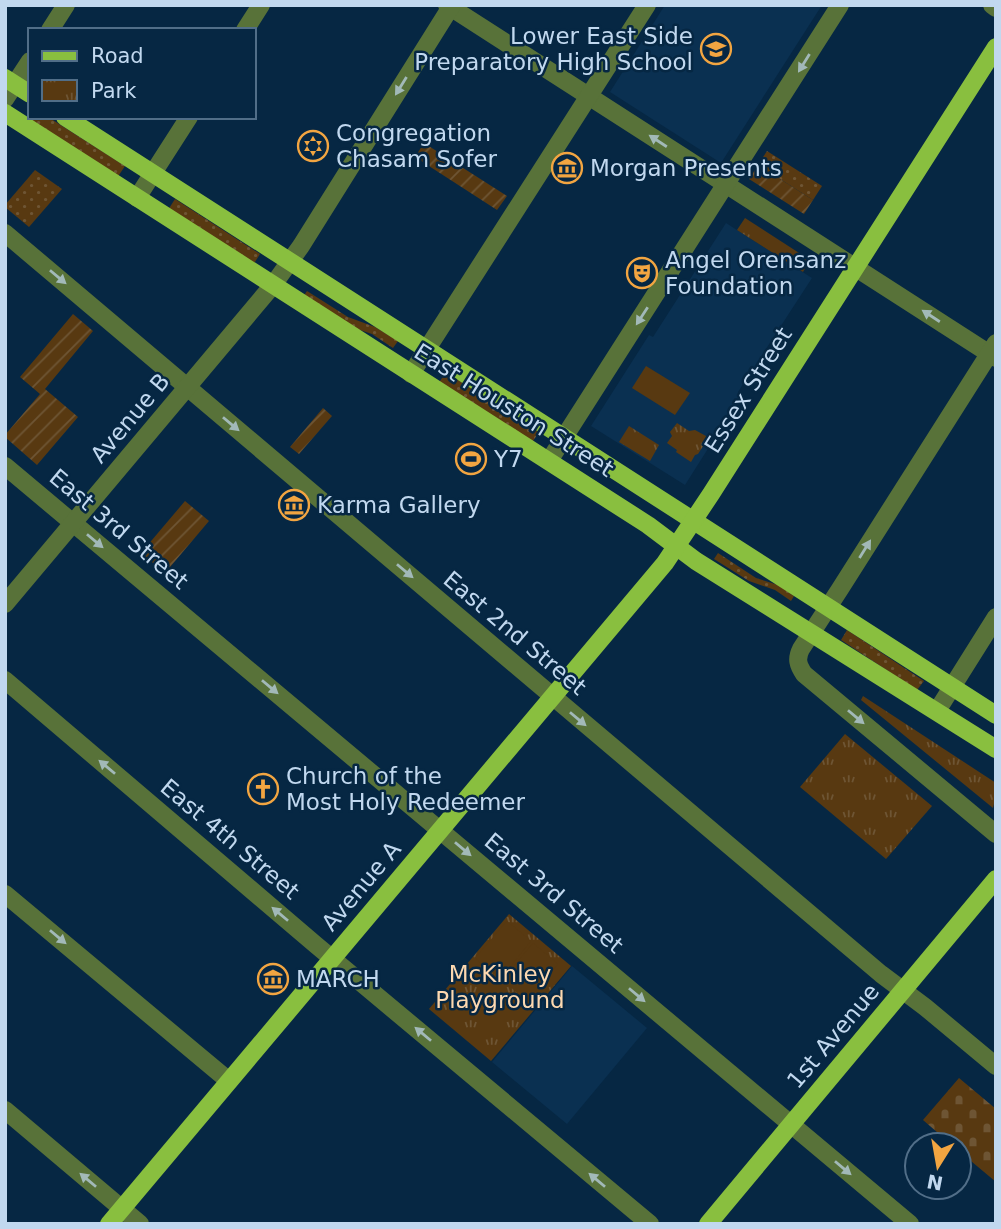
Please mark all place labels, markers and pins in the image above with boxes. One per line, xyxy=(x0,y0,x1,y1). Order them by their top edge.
place label: Lower East Side Preparatory High School xyxy=(414,23,693,75)
school or university icon: Lower East Side Preparatory High School xyxy=(699,32,733,66)
place label: Congregation Chasam Sofer xyxy=(336,120,497,172)
synagogue icon: Congregation Chasam Sofer xyxy=(296,129,330,163)
museum icon: Morgan Presents xyxy=(550,151,584,185)
place label: Morgan Presents xyxy=(590,155,782,181)
place label: Angel Orensanz Foundation xyxy=(665,247,846,299)
theatre icon: Angel Orensanz Foundation xyxy=(625,256,659,290)
sports icon: Y7 xyxy=(454,442,488,476)
place label: Y7 xyxy=(493,446,523,472)
museum icon: Karma Gallery xyxy=(277,488,311,522)
place label: Karma Gallery xyxy=(317,492,481,518)
place label: Church of the Most Holy Redeemer xyxy=(286,763,525,815)
church icon: Church of the Most Holy Redeemer xyxy=(246,772,280,806)
museum icon: MARCH xyxy=(256,962,290,996)
place label: MARCH xyxy=(296,966,380,992)

